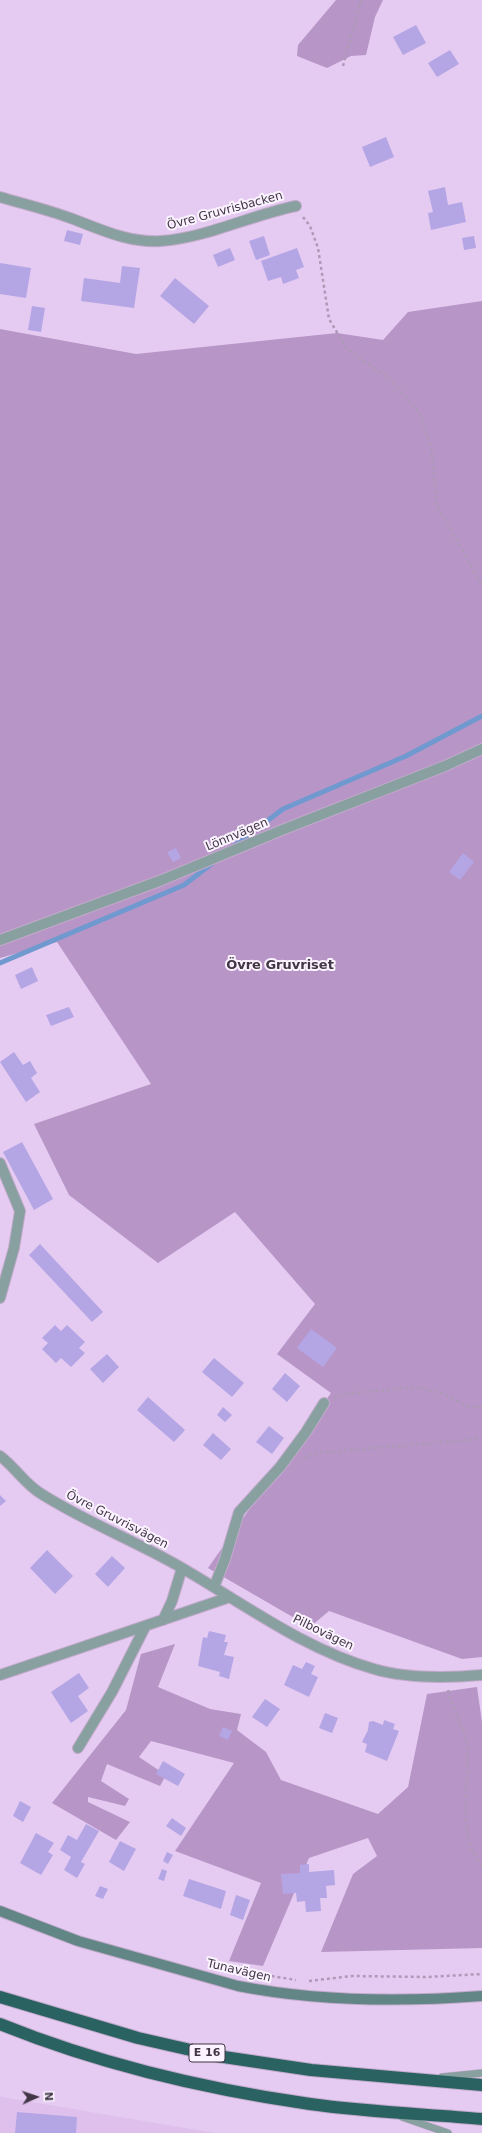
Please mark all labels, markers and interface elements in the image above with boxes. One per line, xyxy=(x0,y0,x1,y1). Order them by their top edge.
street label: Övre Gruvrisbacken xyxy=(166,189,284,233)
street label: Lönnvägen xyxy=(204,815,270,855)
district label: Övre Gruvriset xyxy=(226,958,334,974)
street label: Övre Gruvrisvägen xyxy=(63,1488,171,1552)
street label: Pilbovägen xyxy=(290,1612,356,1654)
street label: Tunavägen xyxy=(206,1957,272,1985)
road number: E 16 xyxy=(189,2044,225,2062)
north arrow xyxy=(16,2077,56,2117)
text: N xyxy=(42,2091,55,2101)

